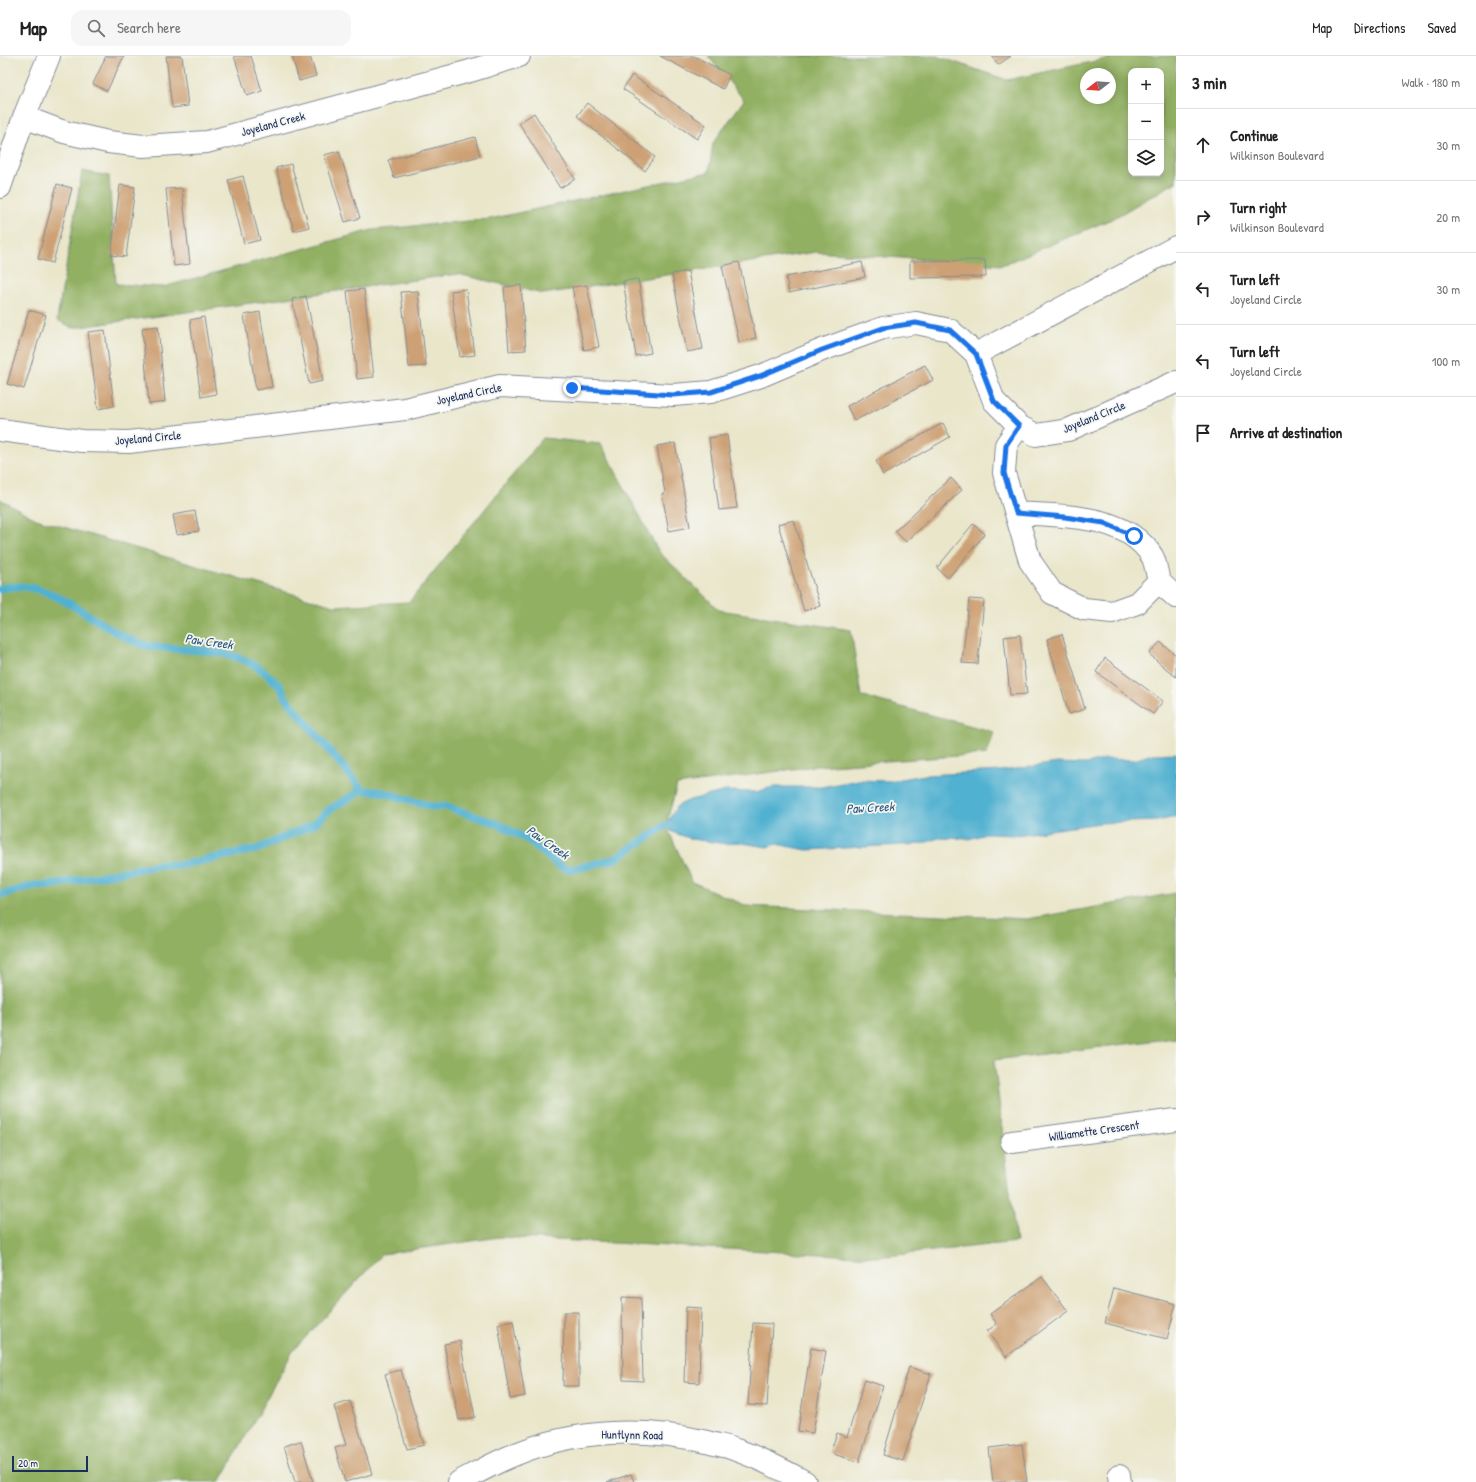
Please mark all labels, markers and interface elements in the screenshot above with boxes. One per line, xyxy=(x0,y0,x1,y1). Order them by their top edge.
search box xyxy=(71,10,351,46)
text: Map xyxy=(20,15,47,41)
icon: search xyxy=(85,17,107,39)
text: Search here xyxy=(117,17,181,38)
text: Map xyxy=(1312,18,1332,37)
text: Directions xyxy=(1354,18,1405,37)
text: Saved xyxy=(1427,18,1456,37)
north arrow xyxy=(1080,68,1116,104)
map controls xyxy=(1128,68,1164,176)
button: + xyxy=(1128,68,1164,104)
text: 3 min xyxy=(1192,71,1227,94)
text: Walk · 180 m xyxy=(1401,73,1460,91)
button: − xyxy=(1128,104,1164,140)
street label: Joyeland Creek xyxy=(239,107,307,140)
text: Continue xyxy=(1230,125,1278,146)
icon: ahead xyxy=(1192,134,1214,156)
text: 30 m xyxy=(1437,136,1460,154)
button: layers xyxy=(1128,140,1164,176)
text: Wilkinson Boulevard xyxy=(1230,146,1324,164)
text: Turn right xyxy=(1230,197,1286,218)
icon: right xyxy=(1192,206,1214,228)
text: 20 m xyxy=(1436,208,1460,226)
text: Wilkinson Boulevard xyxy=(1230,218,1324,236)
text: Turn left xyxy=(1230,269,1280,290)
icon: left xyxy=(1192,278,1214,300)
text: 30 m xyxy=(1437,280,1460,298)
text: Joyeland Circle xyxy=(1230,290,1302,308)
text: Turn left xyxy=(1230,341,1280,362)
icon: left xyxy=(1192,350,1214,372)
text: 100 m xyxy=(1432,352,1460,370)
text: Joyeland Circle xyxy=(1230,362,1302,380)
street label: Joyeland Circle xyxy=(435,378,503,409)
route end xyxy=(563,379,581,397)
street label: Joyeland Circle xyxy=(1060,396,1128,437)
icon: arrive xyxy=(1192,422,1214,444)
text: Arrive at destination xyxy=(1230,422,1342,443)
street label: Joyeland Circle xyxy=(114,426,182,449)
route start xyxy=(1125,527,1143,545)
water label: Paw Creek xyxy=(184,629,236,653)
water label: Paw Creek xyxy=(845,797,896,817)
water label: Paw Creek xyxy=(523,821,574,864)
street label: Williamette Crescent xyxy=(1048,1116,1141,1145)
street label: Huntlynn Road xyxy=(601,1425,663,1444)
scale bar xyxy=(12,1454,88,1473)
text: 20 m xyxy=(18,1456,38,1470)

